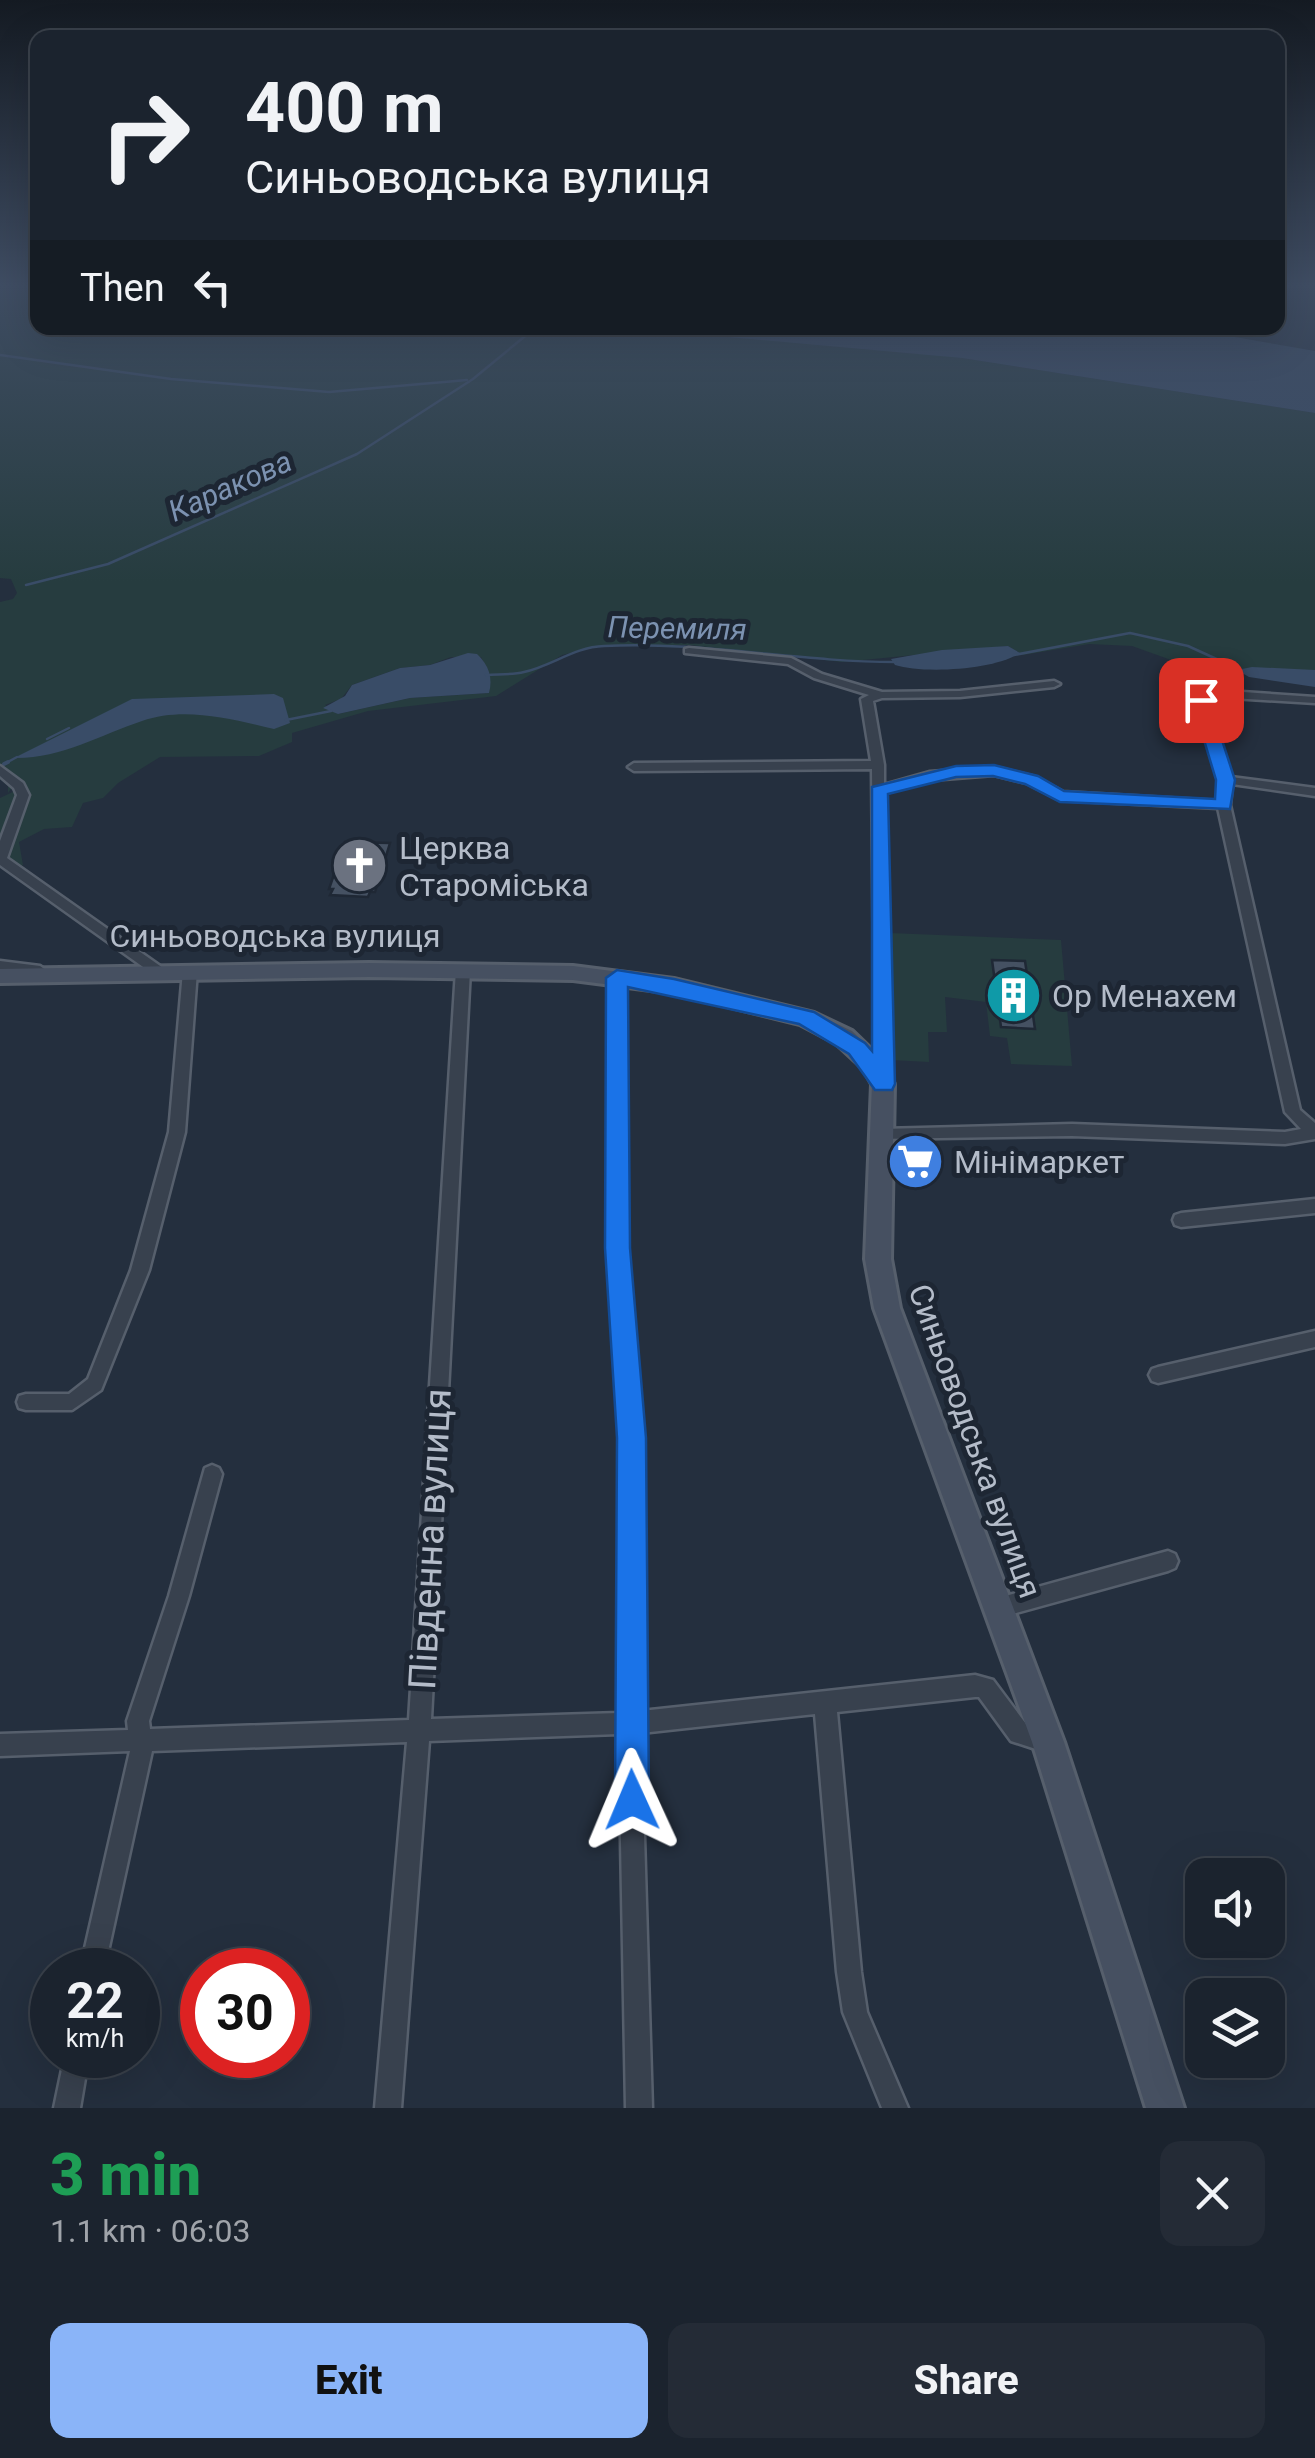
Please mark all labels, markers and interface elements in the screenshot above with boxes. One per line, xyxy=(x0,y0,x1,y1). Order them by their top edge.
text: 400 m xyxy=(245,67,444,149)
icon: right xyxy=(80,70,210,200)
text: Синьоводська вулиця xyxy=(245,151,711,204)
icon: left xyxy=(185,260,240,315)
text: Then xyxy=(80,266,165,310)
water label: Каракова xyxy=(163,443,297,529)
water label: Перемиля xyxy=(607,609,747,647)
pin xyxy=(1159,658,1244,743)
icon: arrive xyxy=(1174,673,1229,728)
place label: Церква Староміська xyxy=(399,829,589,904)
church icon: Церква Староміська xyxy=(330,836,390,896)
street label: Синьоводська вулиця xyxy=(109,917,441,955)
building icon: Ор Менахем xyxy=(983,966,1043,1026)
place label: Ор Менахем xyxy=(1052,977,1237,1015)
supermarket icon: Мінімаркет xyxy=(885,1132,945,1192)
place label: Мінімаркет xyxy=(954,1143,1124,1181)
street label: Синьоводська вулиця xyxy=(901,1279,1049,1603)
street label: Південна вулиця xyxy=(400,1387,460,1691)
position arrow xyxy=(580,1748,684,1852)
map controls xyxy=(1185,1858,1285,2078)
button: sound xyxy=(1185,1858,1285,1958)
speed limit sign: 30 xyxy=(180,1948,310,2078)
text: 22 xyxy=(66,1972,124,2030)
button: layers xyxy=(1185,1978,1285,2078)
text: km/h xyxy=(66,2024,124,2053)
text: 3 min xyxy=(50,2139,201,2210)
button: close xyxy=(1160,2141,1265,2246)
text: 1.1 km · 06:03 xyxy=(50,2212,251,2250)
button: Exit xyxy=(50,2323,648,2438)
button: Share xyxy=(668,2323,1265,2438)

